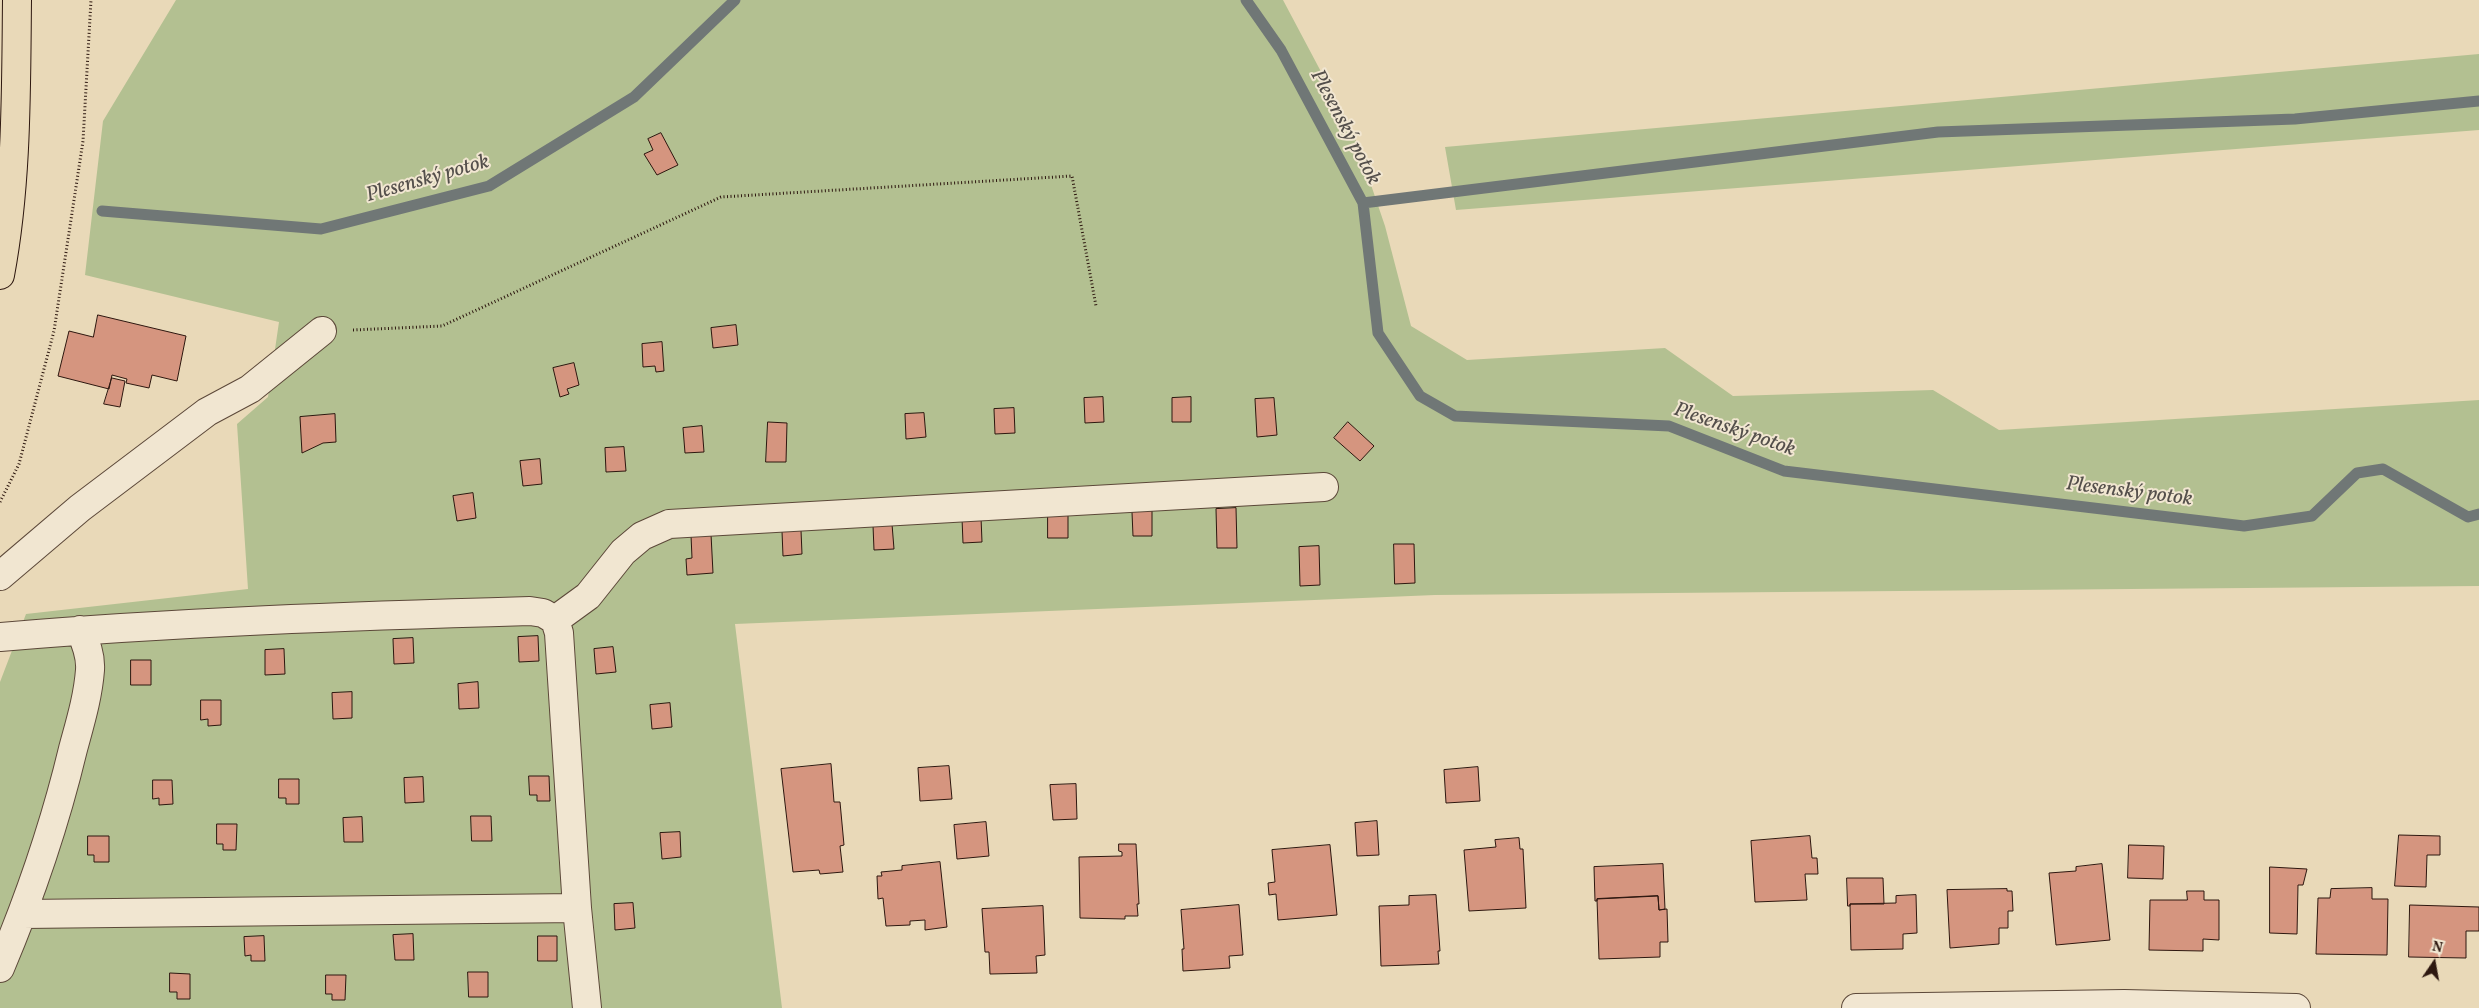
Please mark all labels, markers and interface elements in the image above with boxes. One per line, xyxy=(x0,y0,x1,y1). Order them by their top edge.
water label: Plesenský potok xyxy=(1303,66,1385,190)
water label: Plesenský potok xyxy=(363,150,493,210)
water label: Plesenský potok xyxy=(1670,398,1798,464)
water label: Plesenský potok xyxy=(2064,473,2194,513)
text: N xyxy=(2430,937,2444,958)
north arrow xyxy=(2409,938,2459,988)

